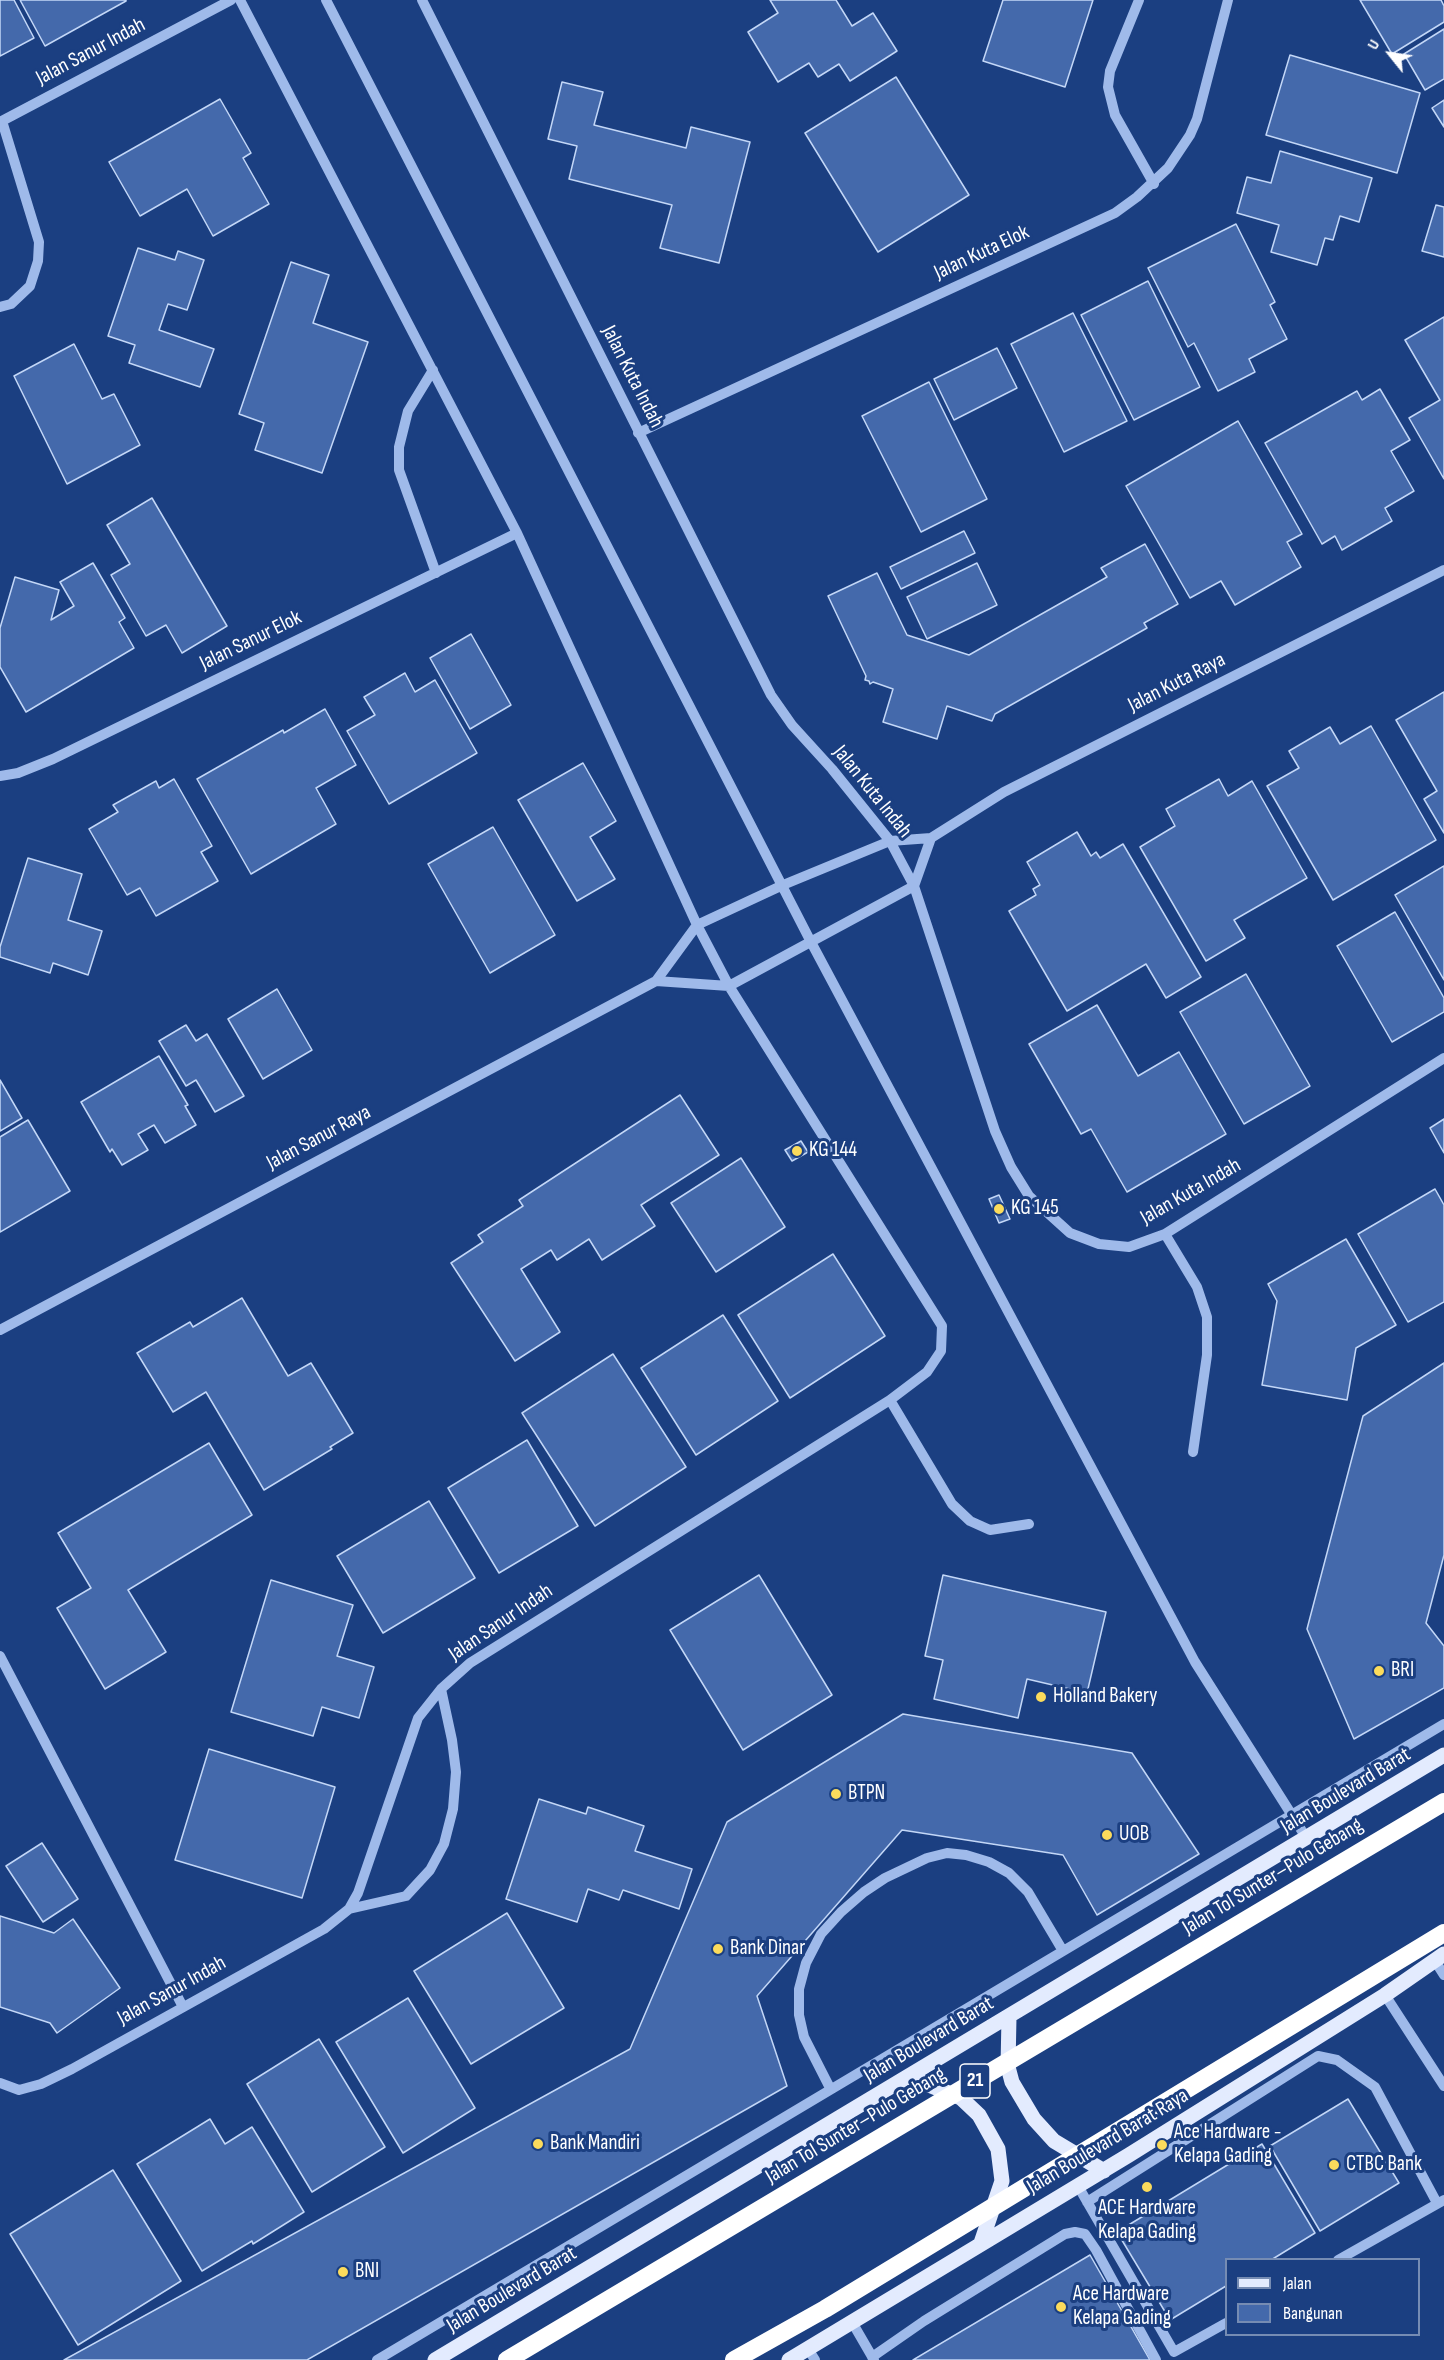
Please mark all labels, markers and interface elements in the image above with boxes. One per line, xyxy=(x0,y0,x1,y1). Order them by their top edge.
street label: Jalan Sanur Indah xyxy=(32,13,150,91)
north arrow xyxy=(1360,24,1420,84)
text: U xyxy=(1364,36,1384,53)
street label: Jalan Kuta Elok xyxy=(931,220,1033,286)
street label: Jalan Kuta Indah xyxy=(595,322,669,432)
street label: Jalan Sanur Elok xyxy=(196,606,306,676)
street label: Jalan Kuta Raya xyxy=(1124,648,1230,718)
street label: Jalan Kuta Indah xyxy=(827,741,917,843)
street label: Jalan Sanur Raya xyxy=(263,1100,375,1176)
place label: KG 144 xyxy=(809,1138,857,1164)
marker: KG 144 xyxy=(790,1144,804,1158)
street label: Jalan Kuta Indah xyxy=(1136,1153,1246,1231)
place label: KG 145 xyxy=(1011,1196,1059,1222)
marker: KG 145 xyxy=(992,1202,1006,1216)
street label: Jalan Sanur Indah xyxy=(444,1579,558,1667)
place label: BRI xyxy=(1391,1658,1414,1684)
marker: BRI xyxy=(1372,1664,1386,1678)
place label: Holland Bakery xyxy=(1053,1684,1157,1710)
marker: Holland Bakery xyxy=(1034,1690,1048,1704)
street label: Jalan Boulevard Barat xyxy=(1276,1742,1416,1840)
place label: BTPN xyxy=(848,1781,885,1807)
marker: BTPN xyxy=(829,1787,843,1801)
street label: Jalan Tol Sunter–Pulo Gebang xyxy=(1178,1813,1368,1941)
place label: UOB xyxy=(1119,1822,1149,1848)
marker: UOB xyxy=(1100,1828,1114,1842)
place label: Bank Dinar xyxy=(730,1936,805,1962)
marker: Bank Dinar xyxy=(711,1942,725,1956)
street label: Jalan Sanur Indah xyxy=(113,1951,231,2031)
street label: Jalan Boulevard Barat xyxy=(859,1991,999,2089)
street label: Jalan Tol Sunter–Pulo Gebang xyxy=(761,2062,951,2190)
road number: 21 xyxy=(960,2064,990,2098)
street label: Jalan Boulevard Barat Raya xyxy=(1023,2084,1193,2200)
place label: Ace Hardware - Kelapa Gading xyxy=(1174,2120,1281,2170)
place label: Bank Mandiri xyxy=(550,2131,640,2157)
marker: Bank Mandiri xyxy=(531,2137,545,2151)
marker: Ace Hardware - Kelapa Gading xyxy=(1155,2138,1169,2152)
place label: CTBC Bank xyxy=(1346,2152,1422,2178)
marker: CTBC Bank xyxy=(1327,2158,1341,2172)
marker: ACE Hardware Kelapa Gading xyxy=(1140,2180,1154,2194)
place label: ACE Hardware Kelapa Gading xyxy=(1098,2196,1196,2246)
street label: Jalan Boulevard Barat xyxy=(442,2241,582,2339)
legend xyxy=(1225,2258,1420,2336)
place label: BNI xyxy=(355,2259,379,2285)
marker: BNI xyxy=(336,2265,350,2279)
text: Jalan xyxy=(1283,2273,1312,2294)
place label: Ace Hardware Kelapa Gading xyxy=(1073,2282,1171,2332)
marker: Ace Hardware Kelapa Gading xyxy=(1054,2300,1068,2314)
text: Bangunan xyxy=(1283,2303,1343,2324)

